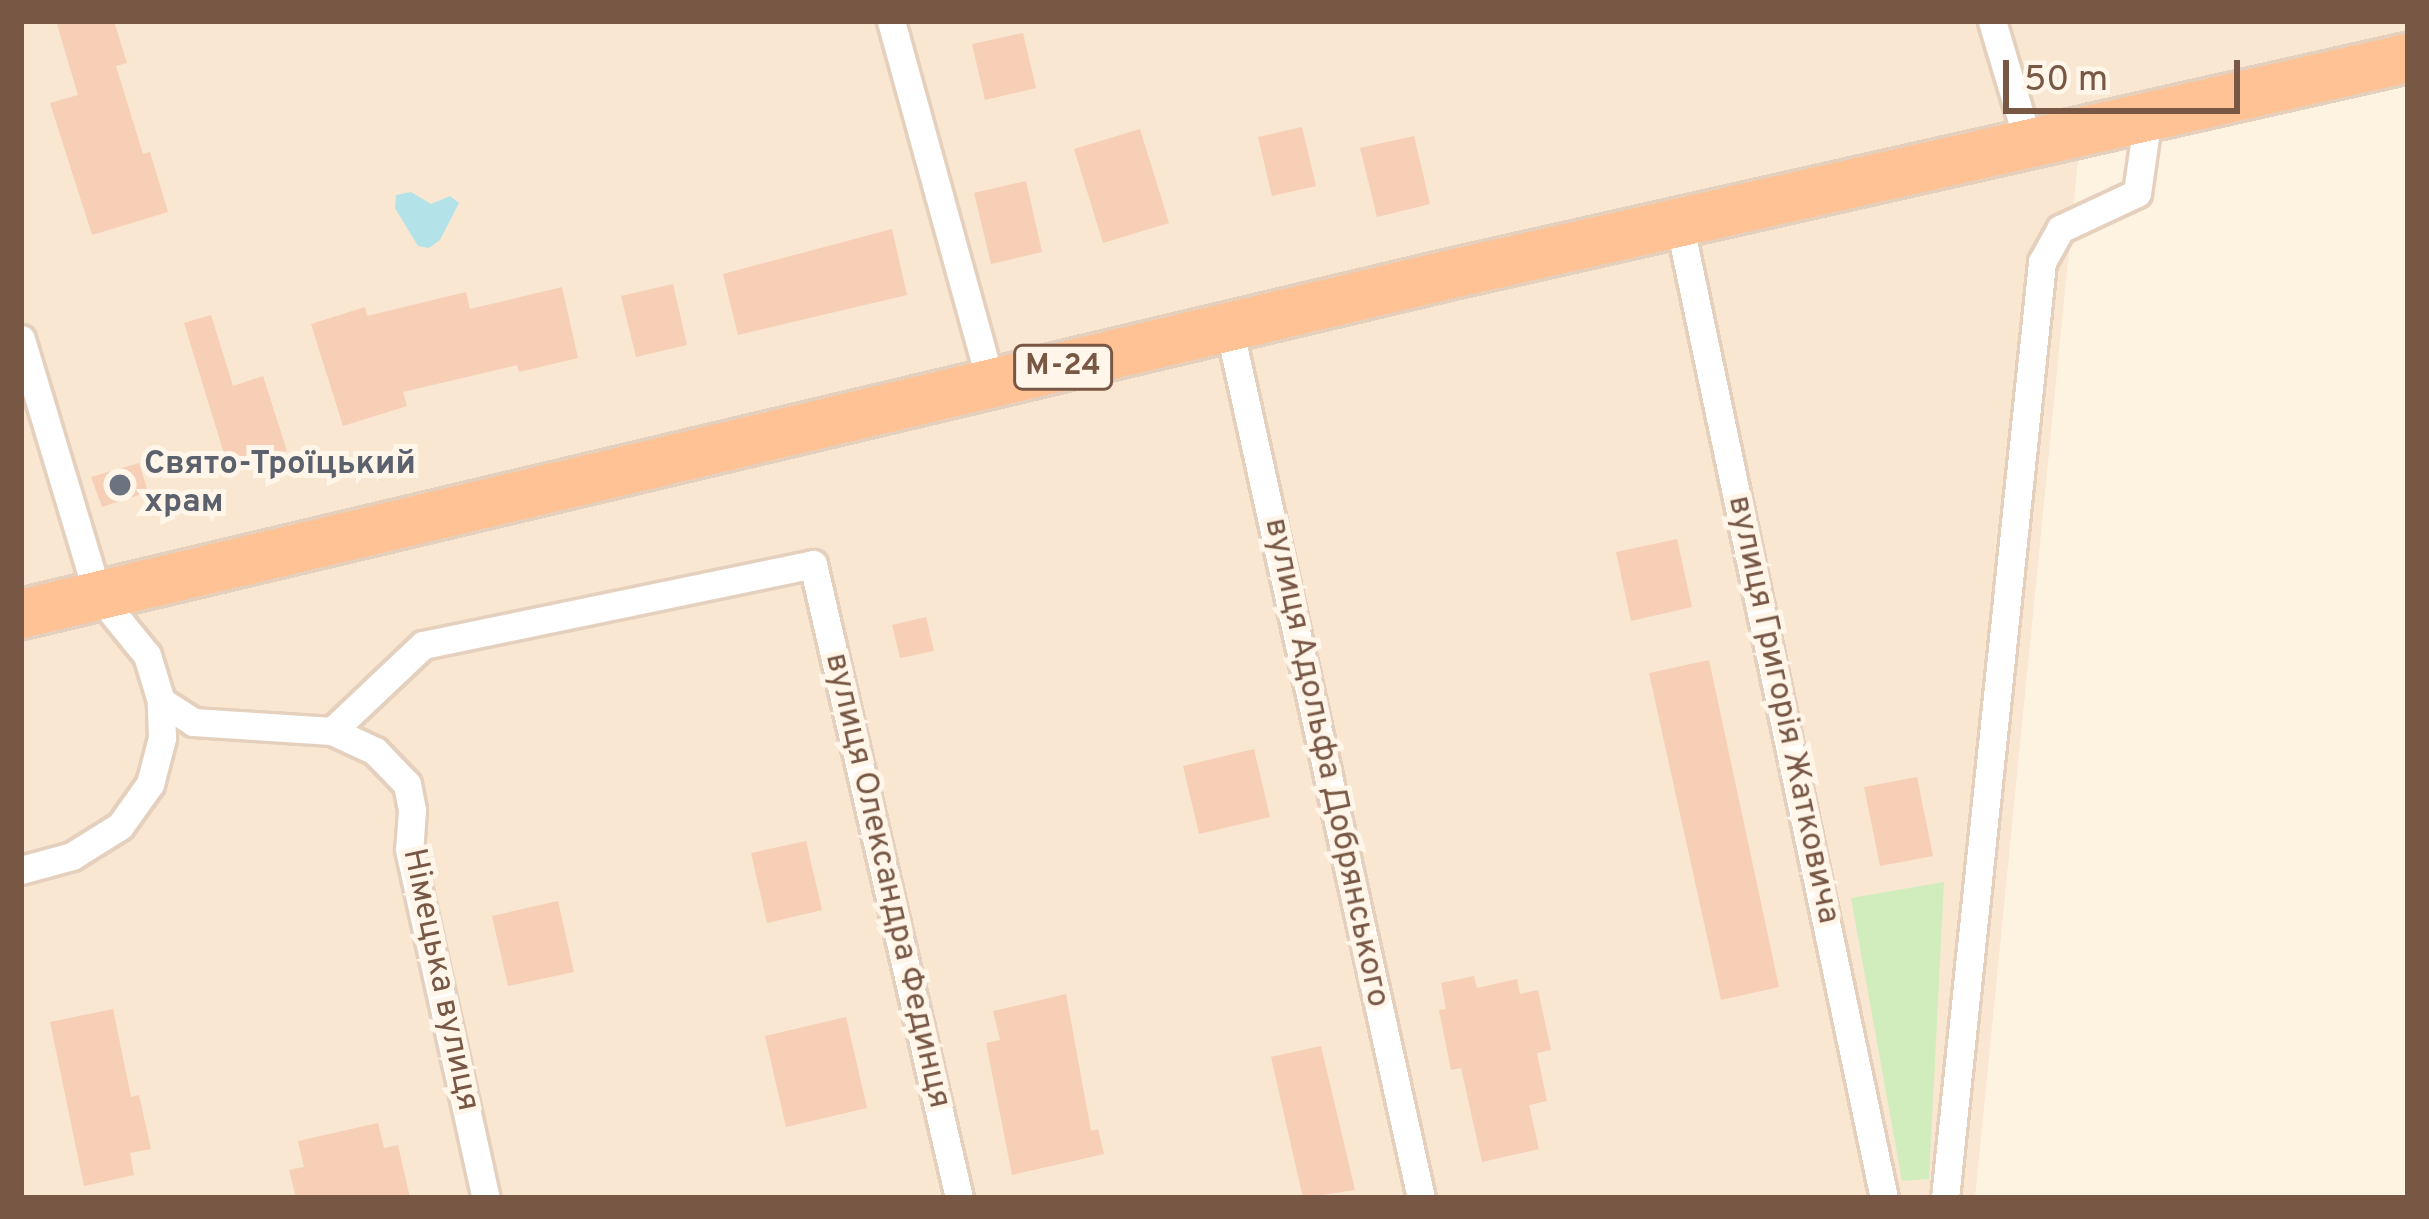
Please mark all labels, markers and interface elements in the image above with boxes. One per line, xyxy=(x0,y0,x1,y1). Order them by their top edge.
scale bar xyxy=(2009,36,2246,110)
text: 50 m xyxy=(2024,58,2108,104)
road number: М-24 xyxy=(1012,343,1114,391)
place label: Свято-Троїцький храм xyxy=(144,446,416,524)
marker: Свято-Троїцький храм xyxy=(107,472,133,498)
street label: вулиця Григорія Жатковича xyxy=(1717,492,1847,928)
street label: вулиця Адольфа Добрянського xyxy=(1254,514,1396,1012)
street label: вулиця Олександра Фединця xyxy=(814,650,958,1112)
street label: Німецька вулиця xyxy=(392,845,486,1115)

